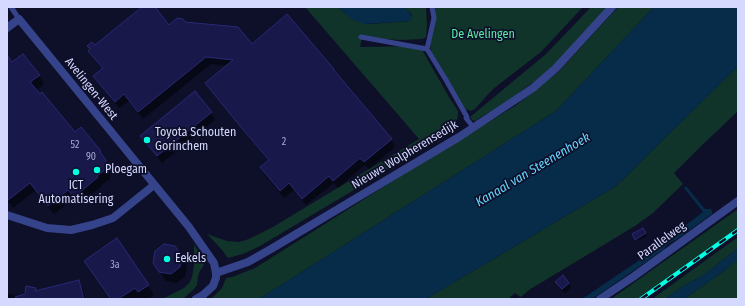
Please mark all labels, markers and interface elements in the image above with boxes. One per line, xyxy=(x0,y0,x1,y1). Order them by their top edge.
park label: De Avelingen xyxy=(451,28,515,42)
street label: Avelingen-West xyxy=(61,55,121,123)
street label: Nieuwe Wolpherensedijk xyxy=(349,118,461,192)
place label: Toyota Schouten Gorinchem xyxy=(155,126,236,154)
water label: Kanaal van Steenenhoek xyxy=(473,130,593,210)
marker: Toyota Schouten Gorinchem xyxy=(142,135,152,145)
house number: 2 xyxy=(282,136,286,148)
house number: 52 xyxy=(71,139,79,151)
house number: 90 xyxy=(86,151,96,163)
place label: Ploegam xyxy=(105,163,147,177)
marker: Ploegam xyxy=(92,165,102,175)
marker: ICT Automatisering xyxy=(71,167,81,177)
place label: ICT Automatisering xyxy=(39,179,113,207)
street label: Parallelweg xyxy=(635,219,689,263)
place label: Eekels xyxy=(175,252,206,266)
marker: Eekels xyxy=(162,254,172,264)
house number: 3a xyxy=(110,259,120,271)

